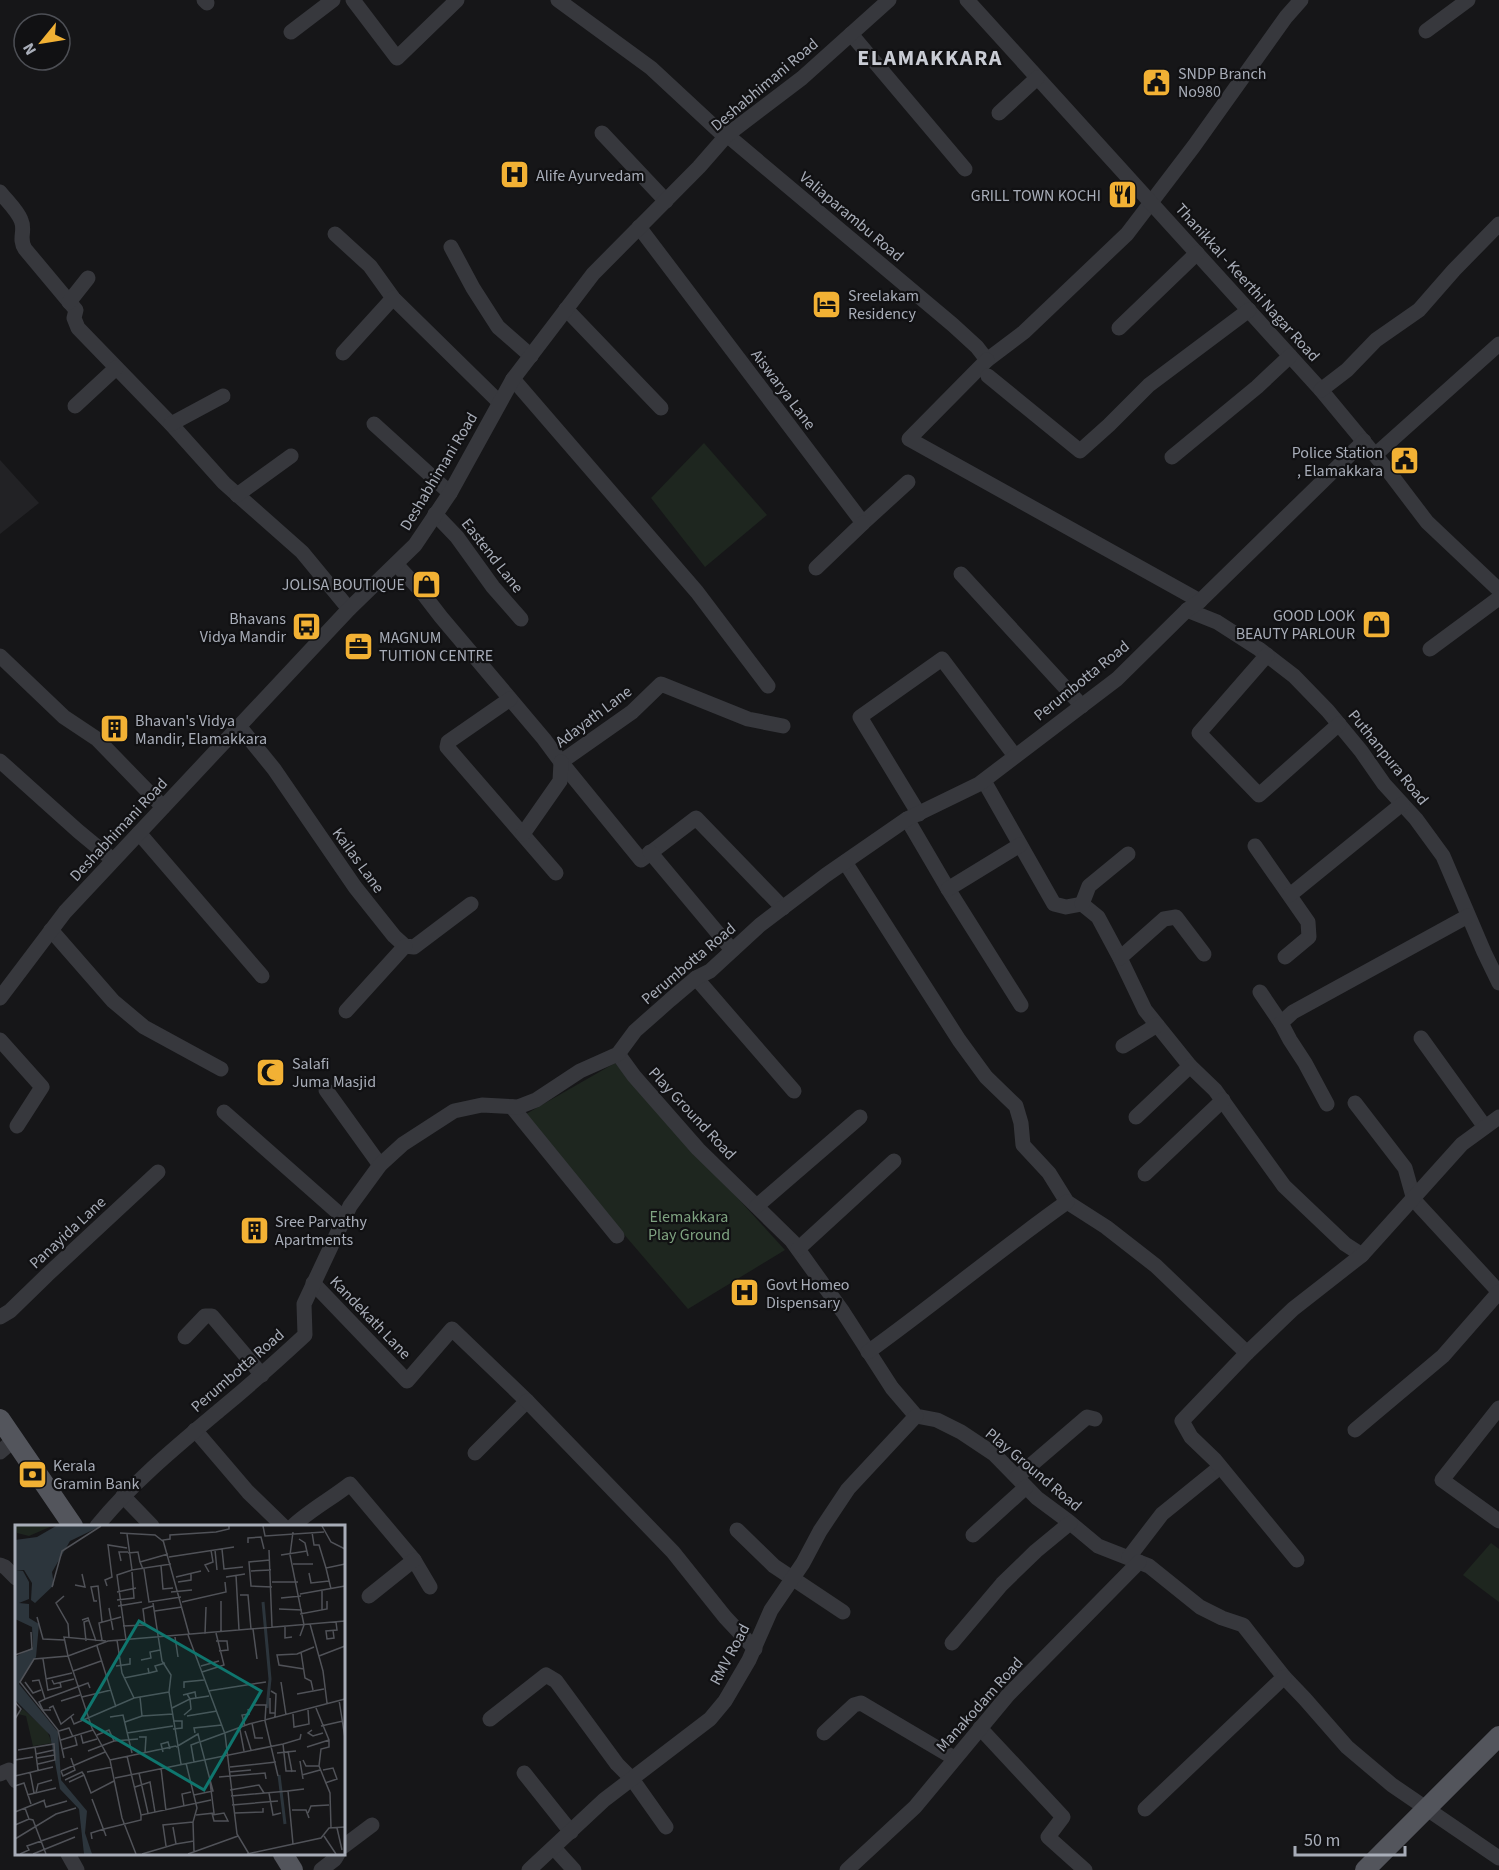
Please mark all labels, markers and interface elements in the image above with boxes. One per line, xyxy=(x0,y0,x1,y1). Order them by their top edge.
north arrow xyxy=(12,12,72,72)
street label: Deshabhimani Road xyxy=(706,33,823,136)
text: N xyxy=(18,39,42,59)
district label: ELAMAKKARA xyxy=(857,42,1003,74)
place label: SNDP Branch No980 xyxy=(1178,63,1266,103)
public building icon: SNDP Branch No980 xyxy=(1141,66,1173,98)
hospital icon: Alife Ayurvedam xyxy=(499,159,531,191)
place label: Alife Ayurvedam xyxy=(536,165,645,187)
street label: Valiaparambu Road xyxy=(794,166,908,267)
restaurant icon: GRILL TOWN KOCHI xyxy=(1106,179,1138,211)
place label: GRILL TOWN KOCHI xyxy=(971,185,1101,207)
street label: Thanikkal - Keerthi Nagar Road xyxy=(1170,199,1324,367)
place label: Sreelakam Residency xyxy=(848,285,919,325)
hotel icon: Sreelakam Residency xyxy=(811,288,843,320)
street label: Aiswarya Lane xyxy=(746,345,821,434)
street label: Deshabhimani Road xyxy=(395,408,483,535)
place label: Police Station , Elamakkara xyxy=(1292,442,1383,482)
public building icon: Police Station , Elamakkara xyxy=(1388,445,1420,477)
street label: Eastend Lane xyxy=(456,514,528,598)
shop icon: JOLISA BOUTIQUE xyxy=(410,568,442,600)
place label: JOLISA BOUTIQUE xyxy=(282,574,405,596)
place label: GOOD LOOK BEAUTY PARLOUR xyxy=(1236,605,1356,645)
place label: Bhavans Vidya Mandir xyxy=(200,608,286,648)
shop icon: GOOD LOOK BEAUTY PARLOUR xyxy=(1360,608,1392,640)
bus stop icon: Bhavans Vidya Mandir xyxy=(291,611,323,643)
place label: MAGNUM TUITION CENTRE xyxy=(379,627,493,667)
office icon: MAGNUM TUITION CENTRE xyxy=(342,630,374,662)
street label: Perumbotta Road xyxy=(1029,635,1134,726)
street label: Adayath Lane xyxy=(551,681,636,753)
street label: Puthanpura Road xyxy=(1343,705,1434,810)
place label: Bhavan's Vidya Mandir, Elamakkara xyxy=(135,710,267,750)
building icon: Bhavan's Vidya Mandir, Elamakkara xyxy=(98,713,130,745)
street label: Deshabhimani Road xyxy=(65,773,173,886)
street label: Kailas Lane xyxy=(327,823,389,898)
street label: Perumbotta Road xyxy=(637,918,741,1010)
place label: Salafi Juma Masjid xyxy=(292,1053,376,1093)
mosque icon: Salafi Juma Masjid xyxy=(255,1056,287,1088)
street label: Play Ground Road xyxy=(643,1062,741,1165)
street label: Panayida Lane xyxy=(25,1191,111,1274)
park label: Elemakkara Play Ground xyxy=(648,1206,730,1246)
place label: Sree Parvathy Apartments xyxy=(275,1211,368,1251)
building icon: Sree Parvathy Apartments xyxy=(238,1214,270,1246)
street label: Kandekath Lane xyxy=(325,1271,416,1364)
place label: Govt Homeo Dispensary xyxy=(766,1274,850,1314)
hospital icon: Govt Homeo Dispensary xyxy=(729,1277,761,1309)
street label: Perumbotta Road xyxy=(186,1324,289,1417)
street label: Play Ground Road xyxy=(980,1423,1086,1517)
place label: Kerala Gramin Bank xyxy=(53,1455,139,1495)
bank icon: Kerala Gramin Bank xyxy=(16,1458,48,1490)
inset map xyxy=(15,1525,345,1855)
street label: RMV Road xyxy=(705,1620,755,1689)
street label: Manakodam Road xyxy=(931,1653,1028,1757)
scale bar xyxy=(1295,1819,1404,1857)
text: 50 m xyxy=(1304,1828,1340,1853)

